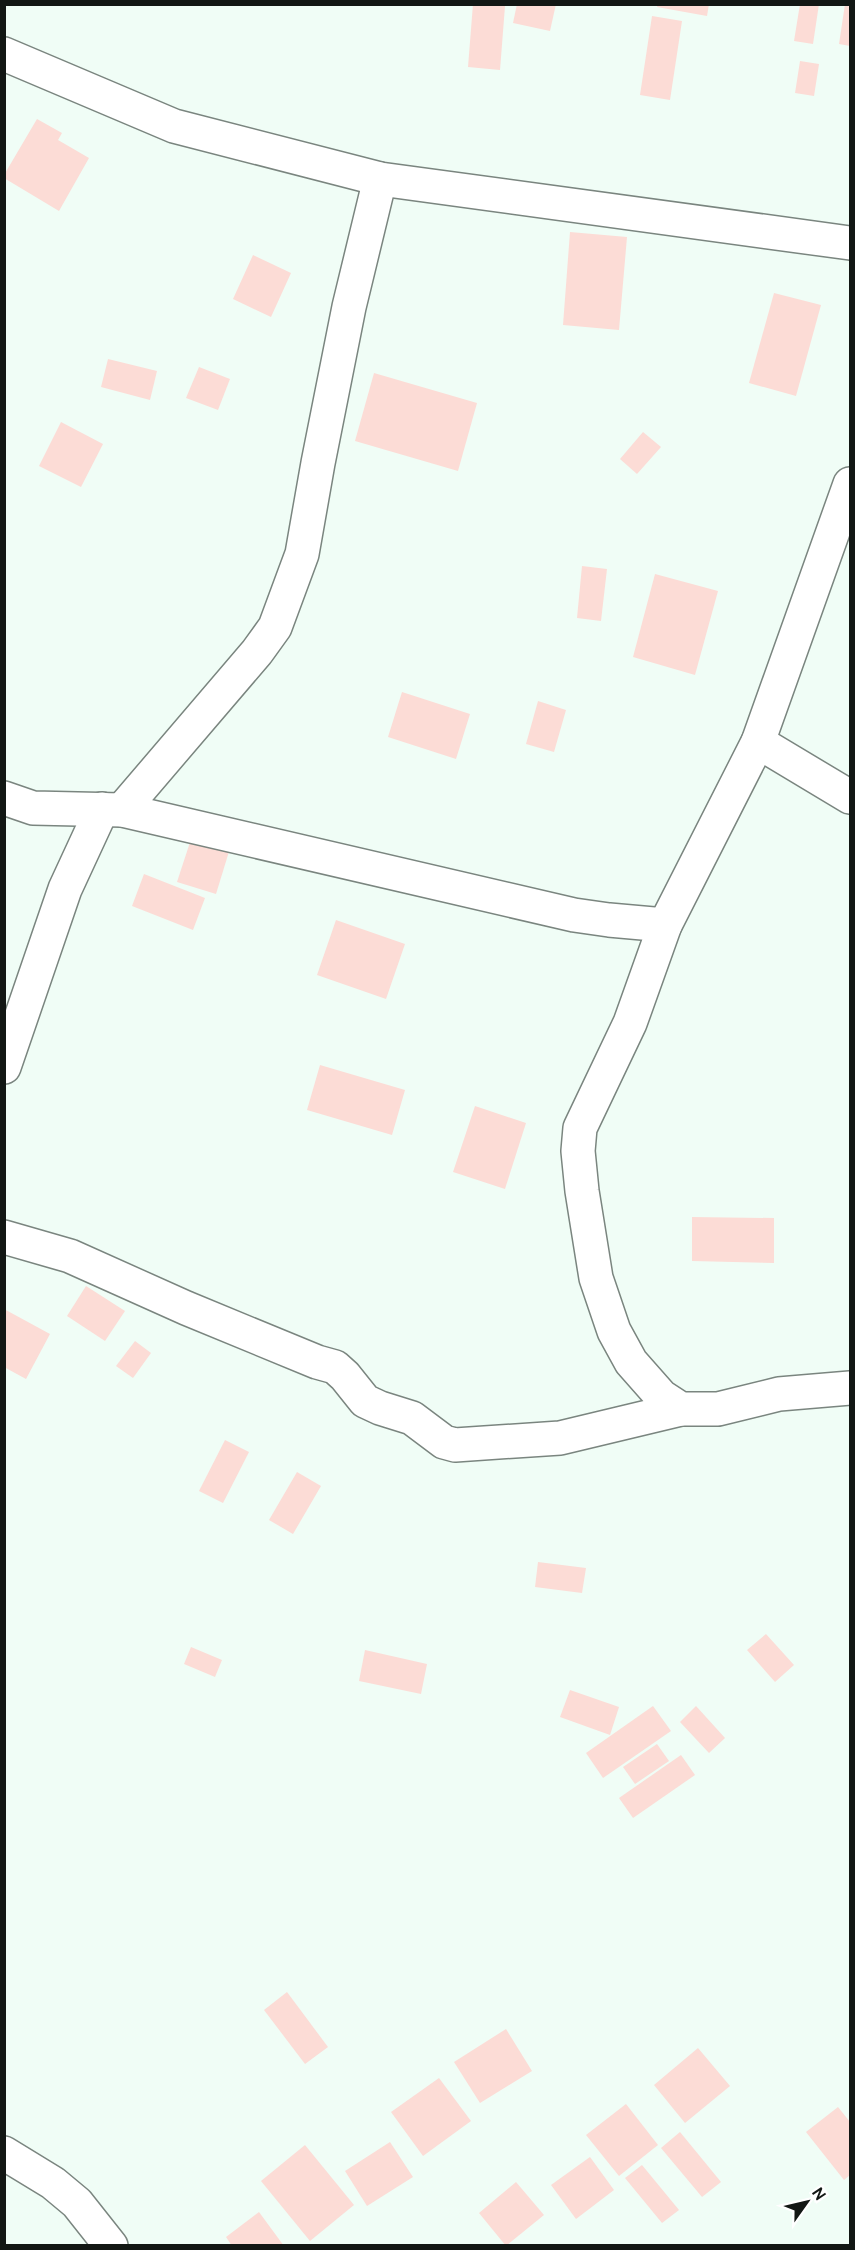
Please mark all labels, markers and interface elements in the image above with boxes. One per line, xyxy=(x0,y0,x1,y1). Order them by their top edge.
north arrow xyxy=(777,2172,837,2232)
text: N xyxy=(808,2184,830,2204)

